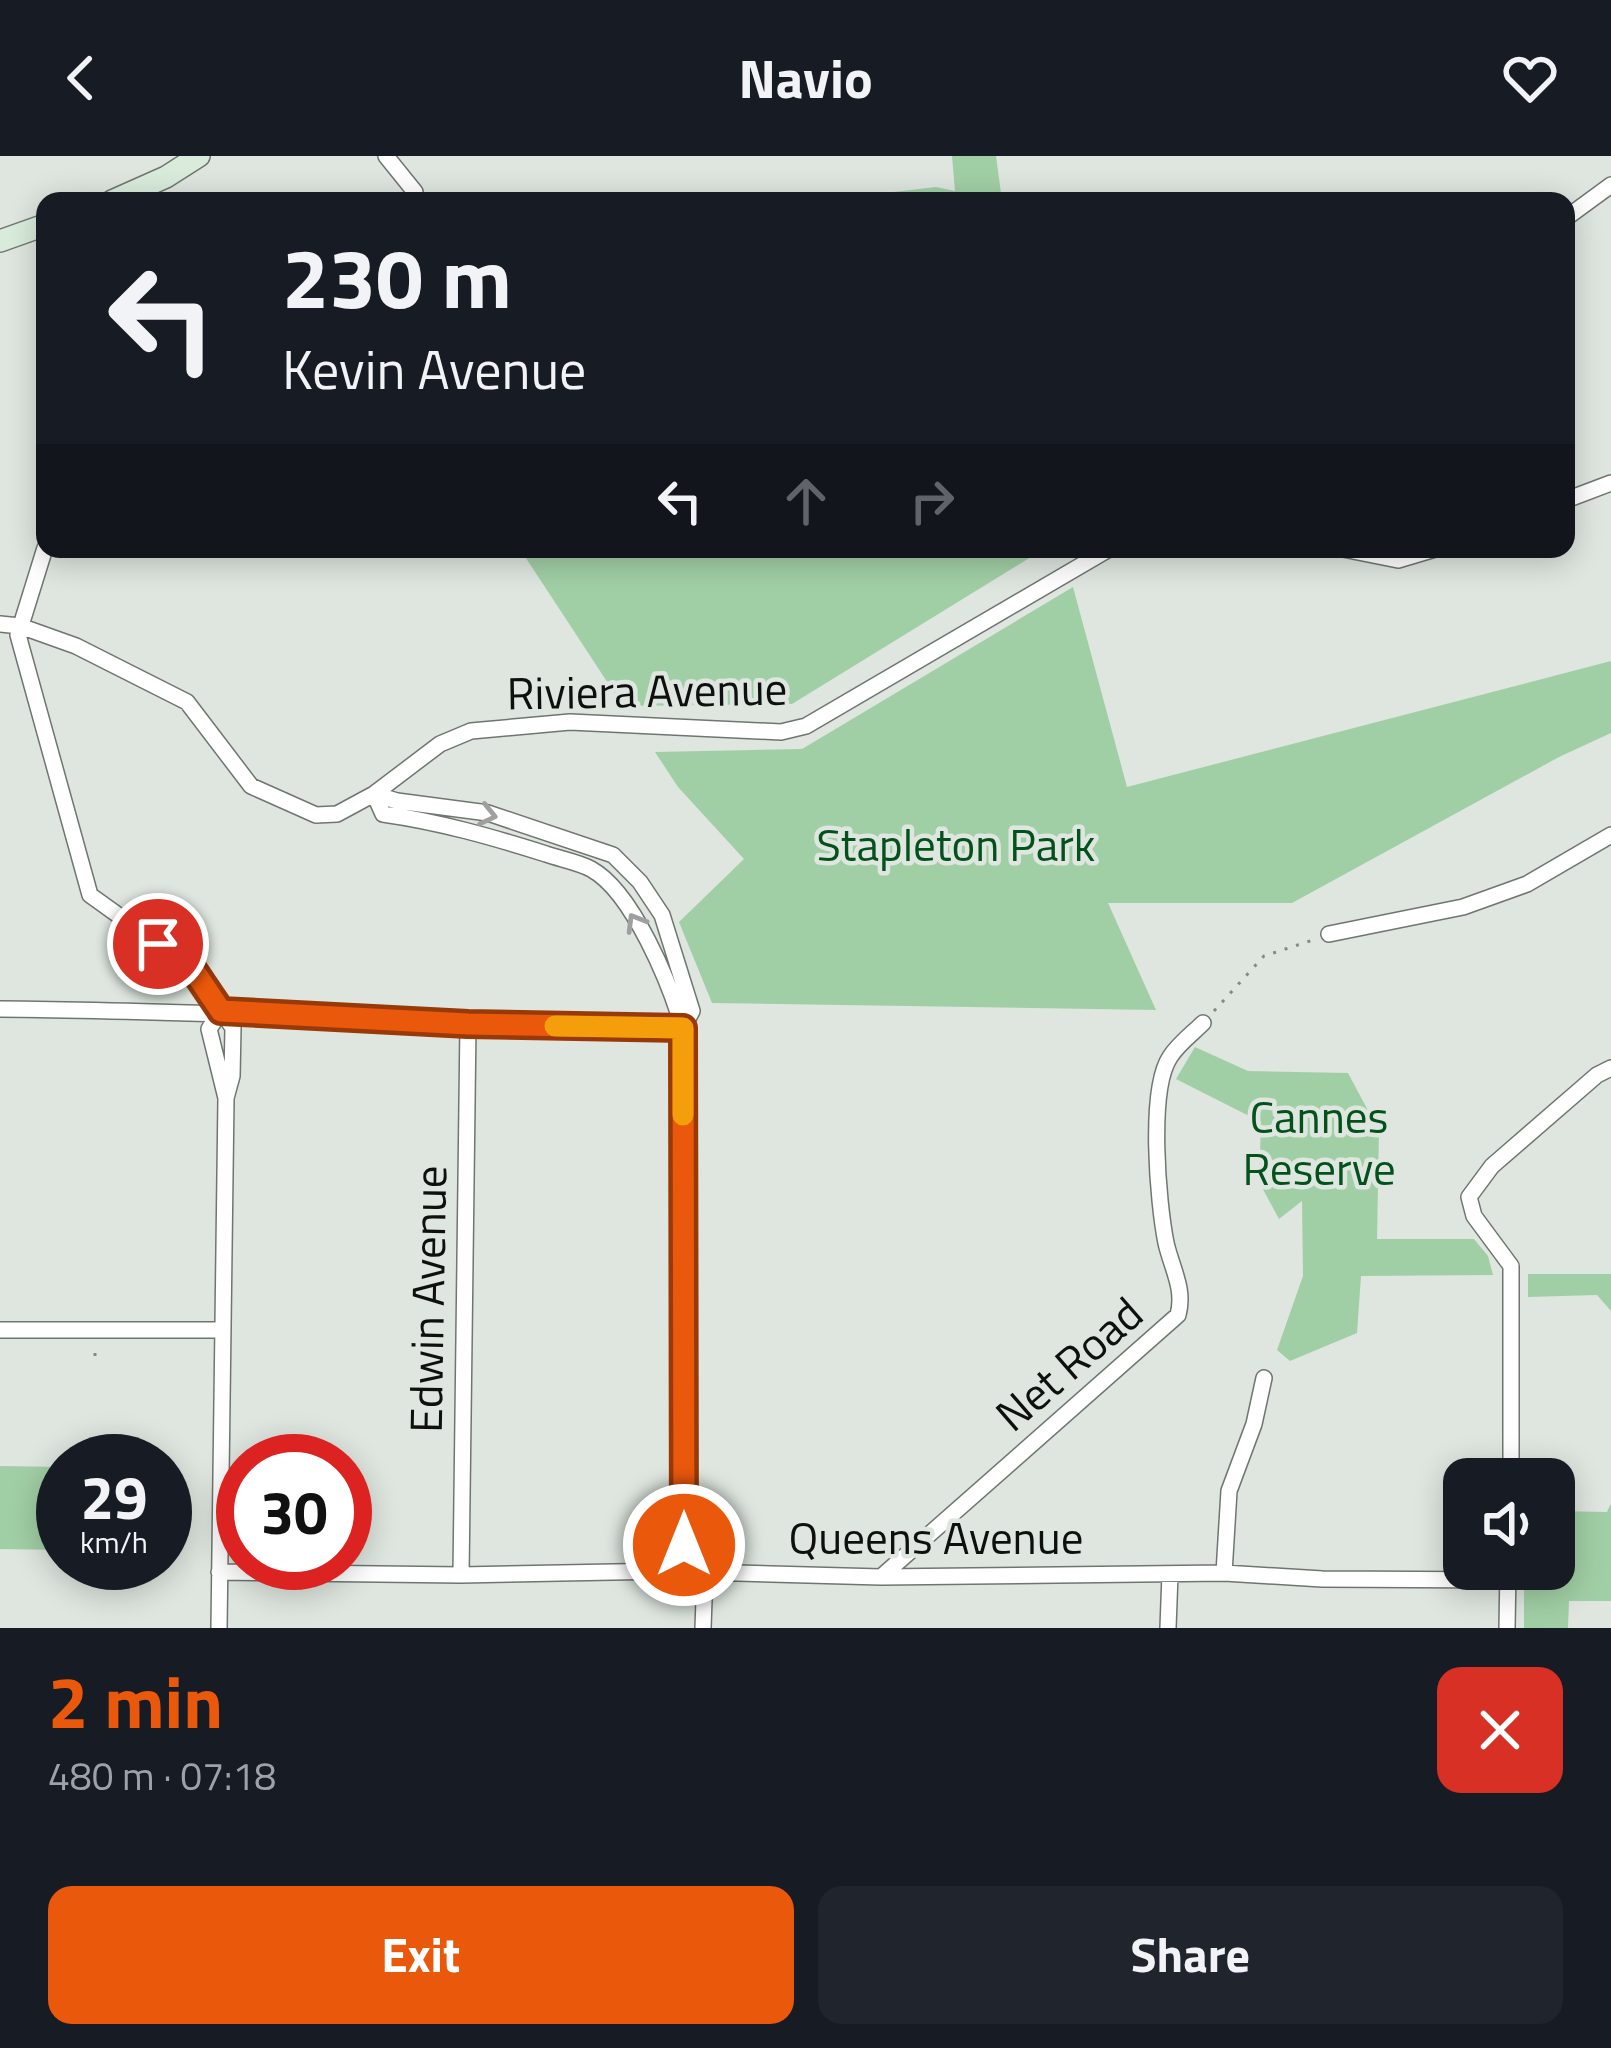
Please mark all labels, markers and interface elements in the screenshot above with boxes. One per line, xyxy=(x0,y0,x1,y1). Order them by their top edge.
text: Navio xyxy=(738,37,873,119)
icon: back xyxy=(48,45,114,111)
icon: heart xyxy=(1497,45,1563,111)
text: 230 m xyxy=(282,213,512,341)
icon: left xyxy=(84,240,240,396)
text: Kevin Avenue xyxy=(282,328,586,410)
icon: left xyxy=(647,468,713,534)
icon: ahead xyxy=(773,468,839,534)
icon: right xyxy=(899,468,965,534)
street label: Riviera Avenue xyxy=(506,654,788,726)
one-way arrow xyxy=(478,802,498,827)
park label: Stapleton Park xyxy=(817,810,1095,878)
pin xyxy=(107,893,209,995)
icon: arrive xyxy=(125,911,191,977)
one-way arrow xyxy=(627,913,649,935)
park label: Cannes Reserve xyxy=(1242,1082,1396,1202)
street label: Edwin Avenue xyxy=(391,1165,463,1433)
street label: Net Road xyxy=(980,1280,1157,1447)
speed limit sign: 30 xyxy=(216,1434,372,1590)
text: 29 xyxy=(80,1451,148,1542)
map controls xyxy=(1443,1458,1575,1590)
button: sound xyxy=(1443,1458,1575,1590)
position arrow xyxy=(621,1482,747,1608)
street label: Queens Avenue xyxy=(789,1503,1083,1571)
text: km/h xyxy=(80,1519,148,1565)
text: 2 min xyxy=(48,1646,223,1756)
button: close xyxy=(1437,1667,1563,1793)
text: 480 m · 07:18 xyxy=(48,1746,276,1805)
button: Exit xyxy=(48,1886,794,2024)
button: Share xyxy=(818,1886,1563,2024)

